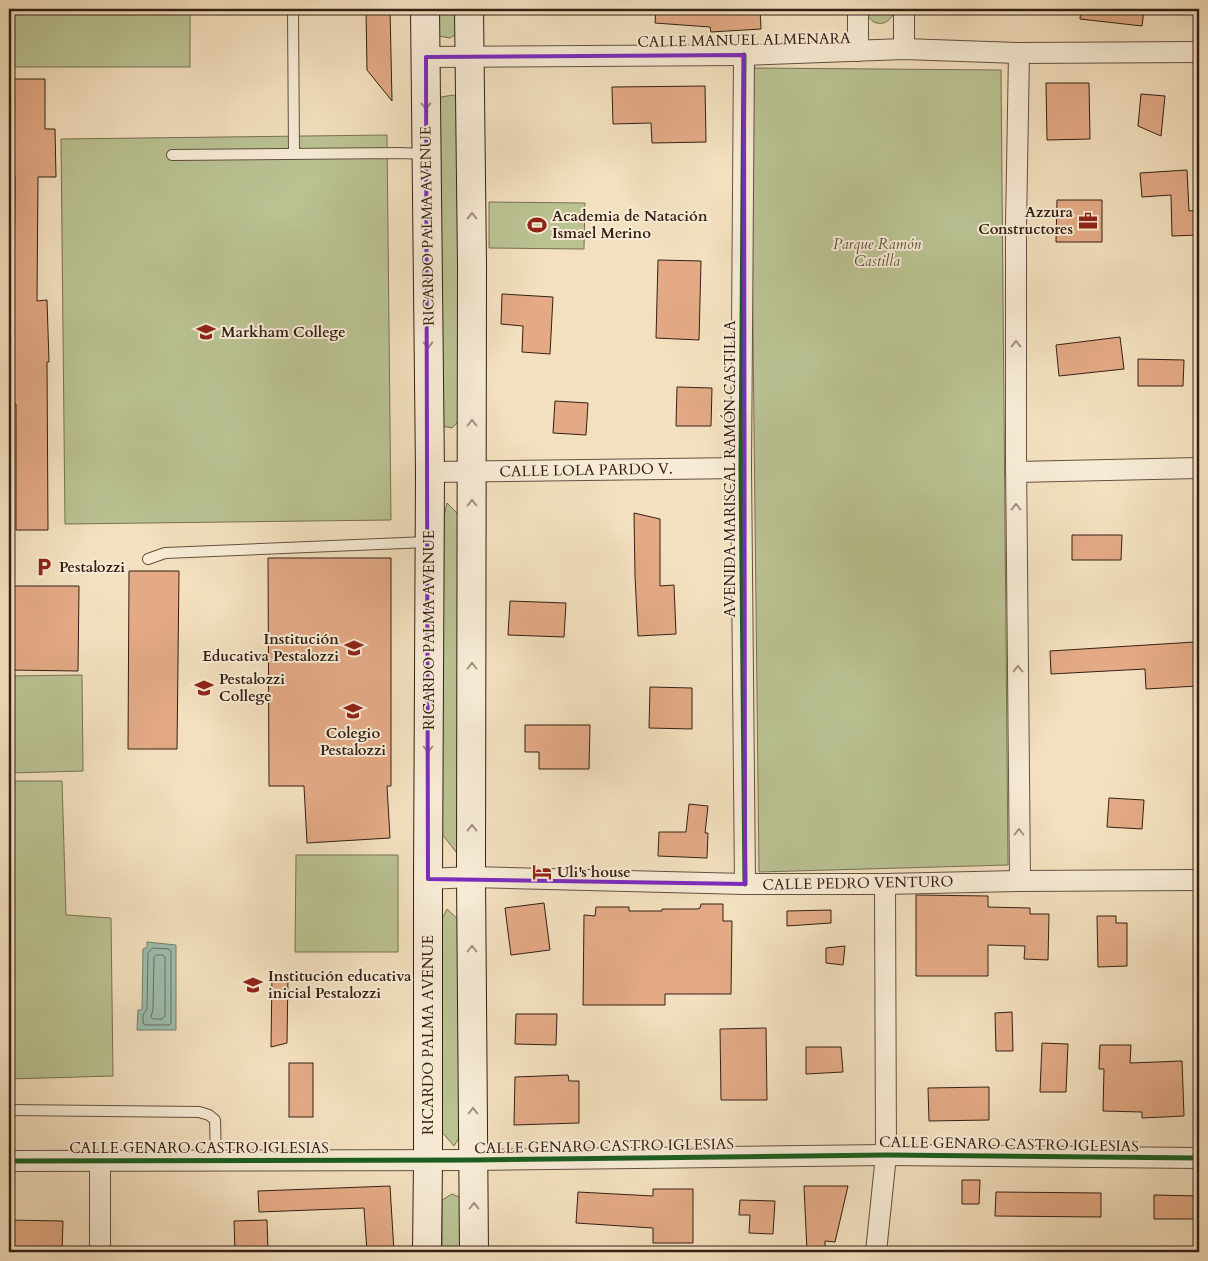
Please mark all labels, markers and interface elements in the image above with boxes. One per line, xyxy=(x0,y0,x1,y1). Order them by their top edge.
street label: CALLE MANUEL ALMENARA xyxy=(637,28,851,52)
one-way arrow xyxy=(421,102,431,110)
street label: RICARDO PALMA AVENUE xyxy=(415,126,439,326)
place label: Azzura Constructores xyxy=(978,202,1074,239)
place label: Academia de Natación Ismael Merino xyxy=(552,206,708,243)
office icon: Azzura Constructores xyxy=(1077,210,1099,232)
one-way arrow xyxy=(466,212,477,220)
sports icon: Academia de Natación Ismael Merino xyxy=(526,214,548,236)
park label: Parque Ramón Castilla xyxy=(833,234,922,271)
street label: AVENIDA MARISCAL RAMÓN CASTILLA xyxy=(720,320,740,618)
school or university icon: Markham College xyxy=(195,321,217,343)
place label: Markham College xyxy=(221,322,346,342)
one-way arrow xyxy=(1011,340,1021,348)
one-way arrow xyxy=(423,341,434,349)
one-way arrow xyxy=(467,419,477,427)
street label: CALLE LOLA PARDO V. xyxy=(499,458,673,482)
one-way arrow xyxy=(467,499,477,507)
one-way arrow xyxy=(1011,503,1022,511)
street label: RICARDO PALMA AVENUE xyxy=(419,530,439,730)
parking icon: Pestalozzi xyxy=(33,556,55,578)
place label: Pestalozzi xyxy=(59,557,125,577)
place label: Institución Educativa Pestalozzi xyxy=(202,629,339,666)
school or university icon: Institución Educativa Pestalozzi xyxy=(343,637,365,659)
one-way arrow xyxy=(467,662,477,670)
one-way arrow xyxy=(1013,665,1023,673)
place label: Pestalozzi College xyxy=(219,669,285,706)
school or university icon: Pestalozzi College xyxy=(193,677,215,699)
school or university icon: Colegio Pestalozzi xyxy=(342,700,364,722)
place label: Colegio Pestalozzi xyxy=(320,723,386,760)
one-way arrow xyxy=(423,745,433,753)
one-way arrow xyxy=(467,824,477,832)
one-way arrow xyxy=(1014,828,1024,836)
hotel icon: Uli's house xyxy=(531,861,553,883)
place label: Uli's house xyxy=(557,862,631,882)
street label: CALLE PEDRO VENTURO xyxy=(762,871,954,895)
street label: RICARDO PALMA AVENUE xyxy=(418,935,438,1135)
one-way arrow xyxy=(467,944,477,952)
place label: Institución educativa inicial Pestalozzi xyxy=(268,966,412,1003)
school or university icon: Institución educativa inicial Pestalozzi xyxy=(242,974,264,996)
one-way arrow xyxy=(468,1107,479,1115)
street label: CALLE GENARO CASTRO IGLESIAS xyxy=(879,1132,1139,1156)
street label: CALLE GENARO CASTRO IGLESIAS xyxy=(474,1134,734,1158)
street label: CALLE GENARO CASTRO IGLESIAS xyxy=(69,1138,329,1158)
one-way arrow xyxy=(469,1202,479,1210)

